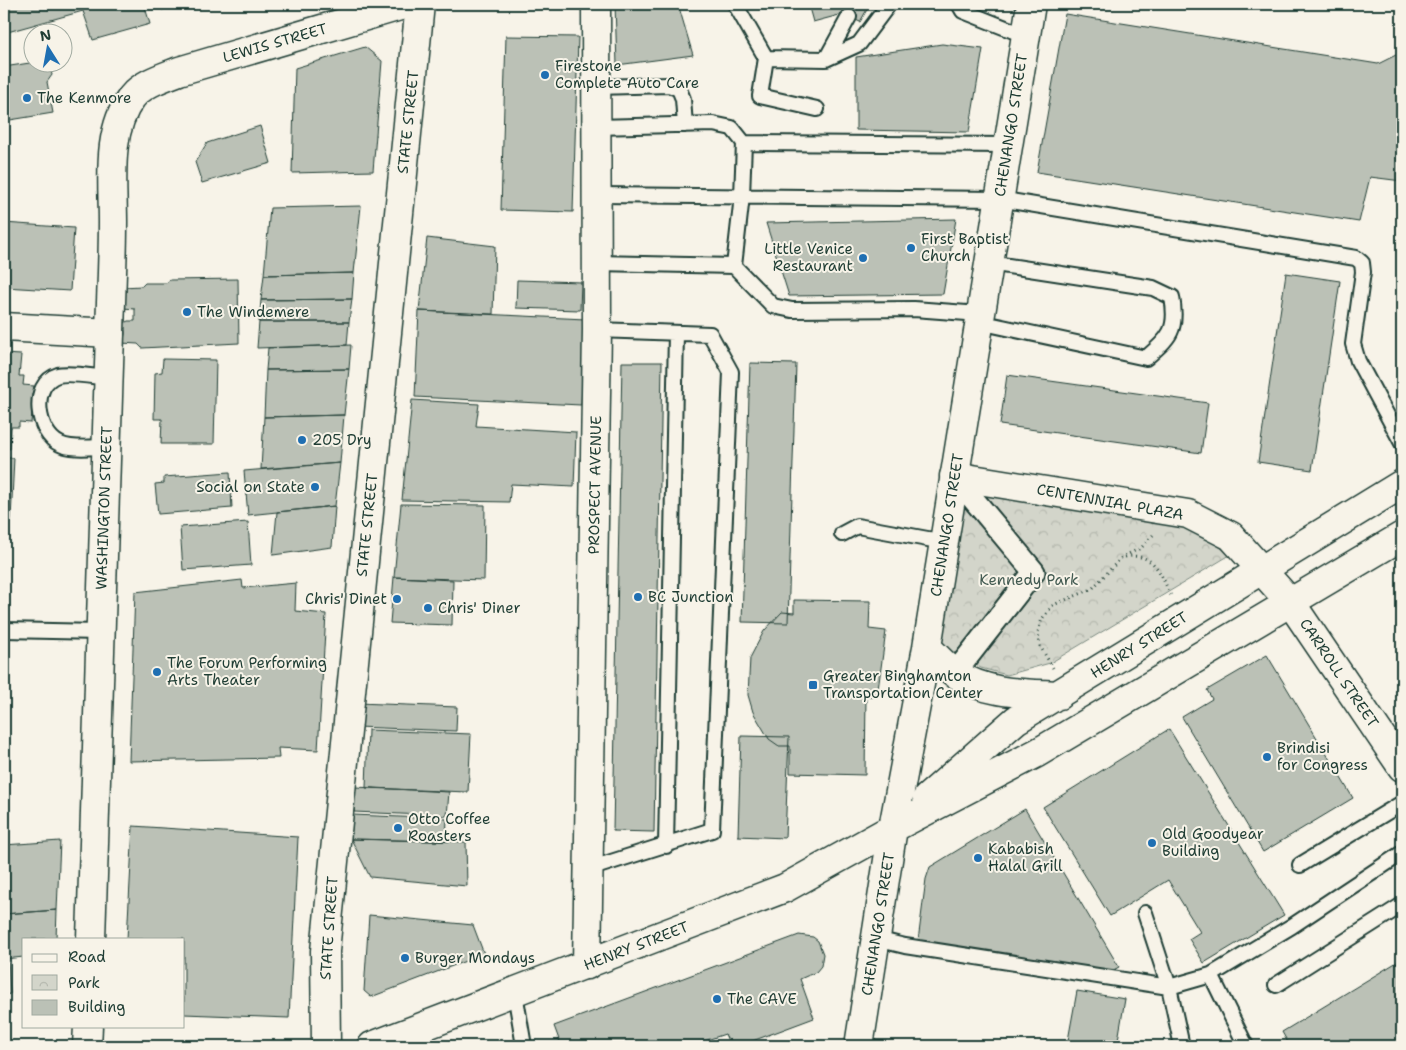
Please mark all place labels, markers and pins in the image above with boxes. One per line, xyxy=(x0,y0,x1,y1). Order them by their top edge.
place label: Firestone Complete Auto Care xyxy=(555,56,699,93)
marker: Firestone Complete Auto Care xyxy=(539,69,551,81)
place label: The Kenmore xyxy=(37,88,132,108)
marker: The Kenmore xyxy=(21,92,33,104)
place label: First Baptist Church xyxy=(921,229,1009,266)
place label: Little Venice Restaurant xyxy=(764,239,853,276)
marker: First Baptist Church xyxy=(905,242,917,254)
marker: Little Venice Restaurant xyxy=(857,252,869,264)
place label: The Windemere xyxy=(197,302,309,322)
marker: The Windemere xyxy=(181,306,193,318)
place label: 205 Dry xyxy=(312,430,372,450)
marker: 205 Dry xyxy=(296,434,308,446)
place label: Social on State xyxy=(196,477,305,497)
marker: Social on State xyxy=(309,481,321,493)
place label: BC Junction xyxy=(648,587,733,607)
place label: Chris' Dinet xyxy=(305,589,387,609)
marker: BC Junction xyxy=(632,591,644,603)
marker: Chris' Dinet xyxy=(391,593,403,605)
place label: Chris' Diner xyxy=(438,598,521,618)
marker: Chris' Diner xyxy=(422,602,434,614)
place label: The Forum Performing Arts Theater xyxy=(167,653,327,690)
marker: The Forum Performing Arts Theater xyxy=(151,666,163,678)
place label: Greater Binghamton Transportation Center xyxy=(823,666,983,703)
marker: Greater Binghamton Transportation Center xyxy=(807,679,819,691)
place label: Brindisi for Congress xyxy=(1277,738,1368,775)
marker: Brindisi for Congress xyxy=(1261,751,1273,763)
place label: Otto Coffee Roasters xyxy=(408,809,491,846)
marker: Otto Coffee Roasters xyxy=(392,822,404,834)
place label: Old Goodyear Building xyxy=(1162,824,1264,861)
marker: Old Goodyear Building xyxy=(1146,837,1158,849)
place label: Kababish Halal Grill xyxy=(988,839,1063,876)
marker: Kababish Halal Grill xyxy=(972,852,984,864)
place label: Burger Mondays xyxy=(415,948,535,968)
marker: Burger Mondays xyxy=(399,952,411,964)
place label: The CAVE xyxy=(727,989,797,1009)
marker: The CAVE xyxy=(711,993,723,1005)

